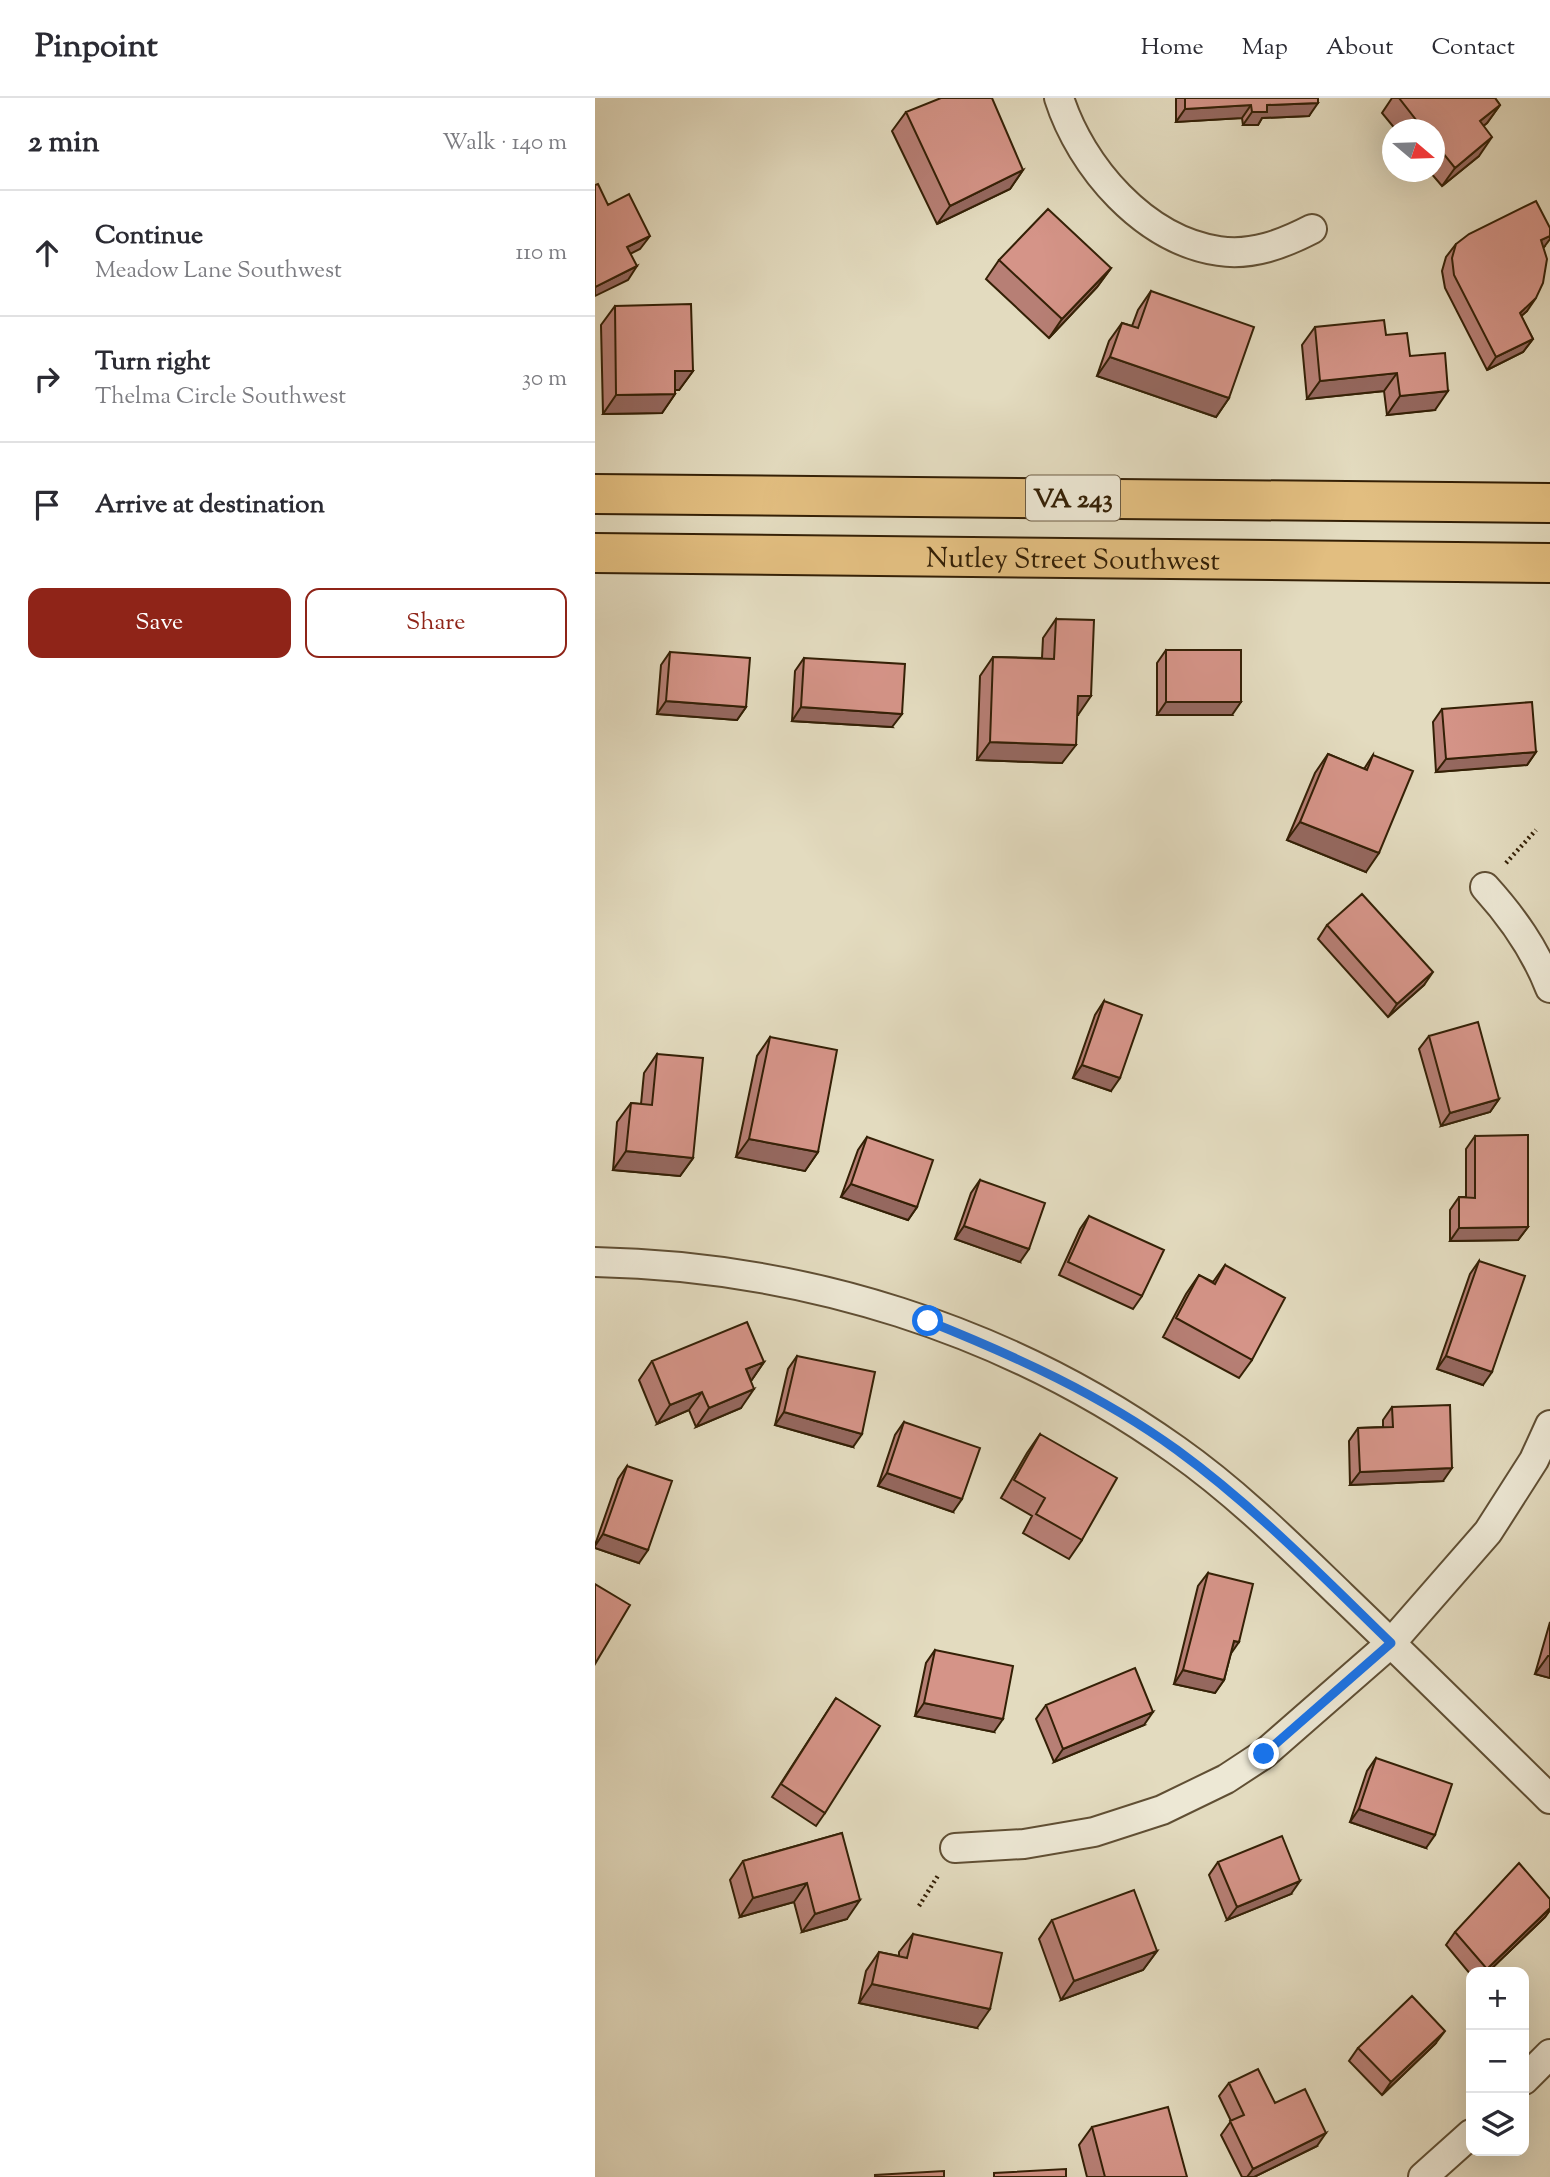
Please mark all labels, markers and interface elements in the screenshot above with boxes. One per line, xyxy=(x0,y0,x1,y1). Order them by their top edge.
text: Pinpoint xyxy=(35,24,158,72)
text: Home xyxy=(1141,31,1204,65)
text: Map xyxy=(1242,31,1288,65)
text: About xyxy=(1326,31,1393,65)
text: Contact xyxy=(1431,31,1515,65)
north arrow xyxy=(1382,119,1445,182)
text: 2 min xyxy=(28,122,100,165)
text: Walk · 140 m xyxy=(442,127,567,160)
text: Continue xyxy=(95,218,203,255)
icon: ahead xyxy=(28,234,66,272)
text: 110 m xyxy=(516,237,567,270)
text: Meadow Lane Southwest xyxy=(95,255,342,288)
text: Turn right xyxy=(95,344,210,381)
icon: right xyxy=(28,360,66,398)
text: 30 m xyxy=(522,363,567,396)
text: Thelma Circle Southwest xyxy=(95,381,346,414)
road number: VA 243 xyxy=(1026,476,1120,520)
icon: arrive xyxy=(28,486,66,524)
text: Arrive at destination xyxy=(95,487,325,524)
street label: Nutley Street Southwest xyxy=(926,539,1221,583)
button: Save xyxy=(28,588,291,658)
button: Share xyxy=(305,588,567,658)
route start xyxy=(912,1305,943,1336)
route end xyxy=(1248,1738,1279,1769)
map controls xyxy=(1466,1967,1529,2156)
button: + xyxy=(1466,1967,1529,2030)
button: − xyxy=(1466,2030,1529,2093)
button: layers xyxy=(1466,2093,1529,2156)

